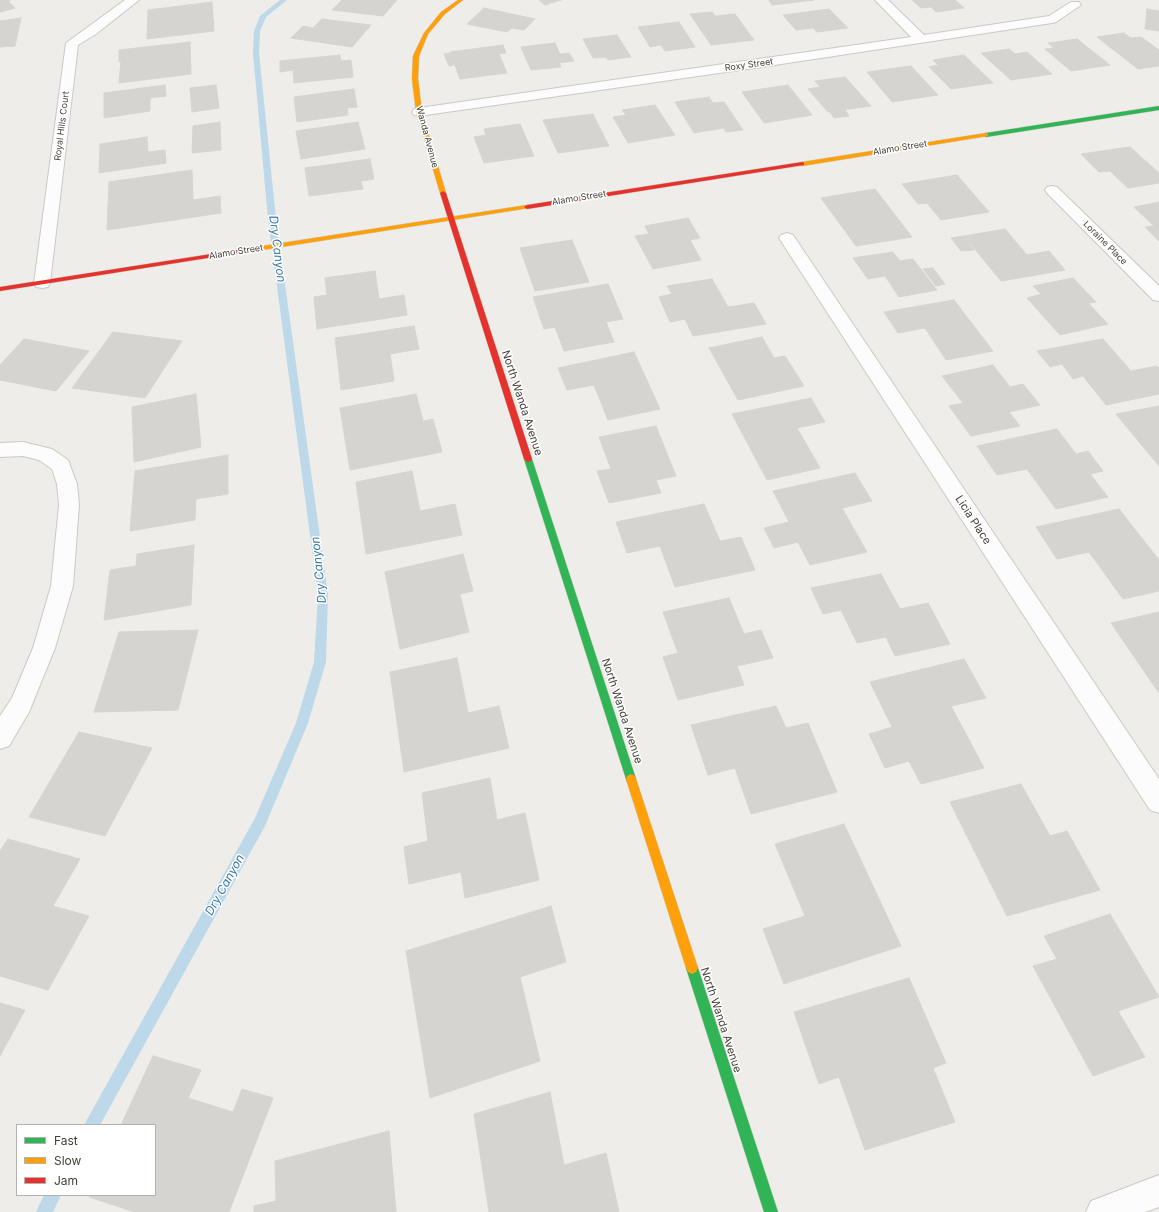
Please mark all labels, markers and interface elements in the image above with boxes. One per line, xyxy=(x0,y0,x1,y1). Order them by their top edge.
street label: Roxy Street xyxy=(724,56,774,74)
street label: Royal Hills Court xyxy=(52,91,72,161)
street label: Wanda Avenue xyxy=(414,105,440,169)
street label: Alamo Street xyxy=(872,138,928,158)
street label: Alamo Street xyxy=(551,188,607,208)
water label: Dry Canyon xyxy=(266,215,288,283)
street label: Loraine Place xyxy=(1081,219,1129,267)
street label: Alamo Street xyxy=(208,242,264,262)
street label: North Wanda Avenue xyxy=(499,349,545,457)
street label: Licia Place xyxy=(952,493,994,547)
water label: Dry Canyon xyxy=(308,536,330,604)
street label: North Wanda Avenue xyxy=(599,657,645,765)
water label: Dry Canyon xyxy=(202,852,248,918)
street label: North Wanda Avenue xyxy=(698,966,744,1074)
legend xyxy=(16,1124,156,1196)
text: Fast xyxy=(54,1133,78,1148)
text: Slow xyxy=(54,1153,81,1168)
text: Jam xyxy=(54,1173,78,1188)

